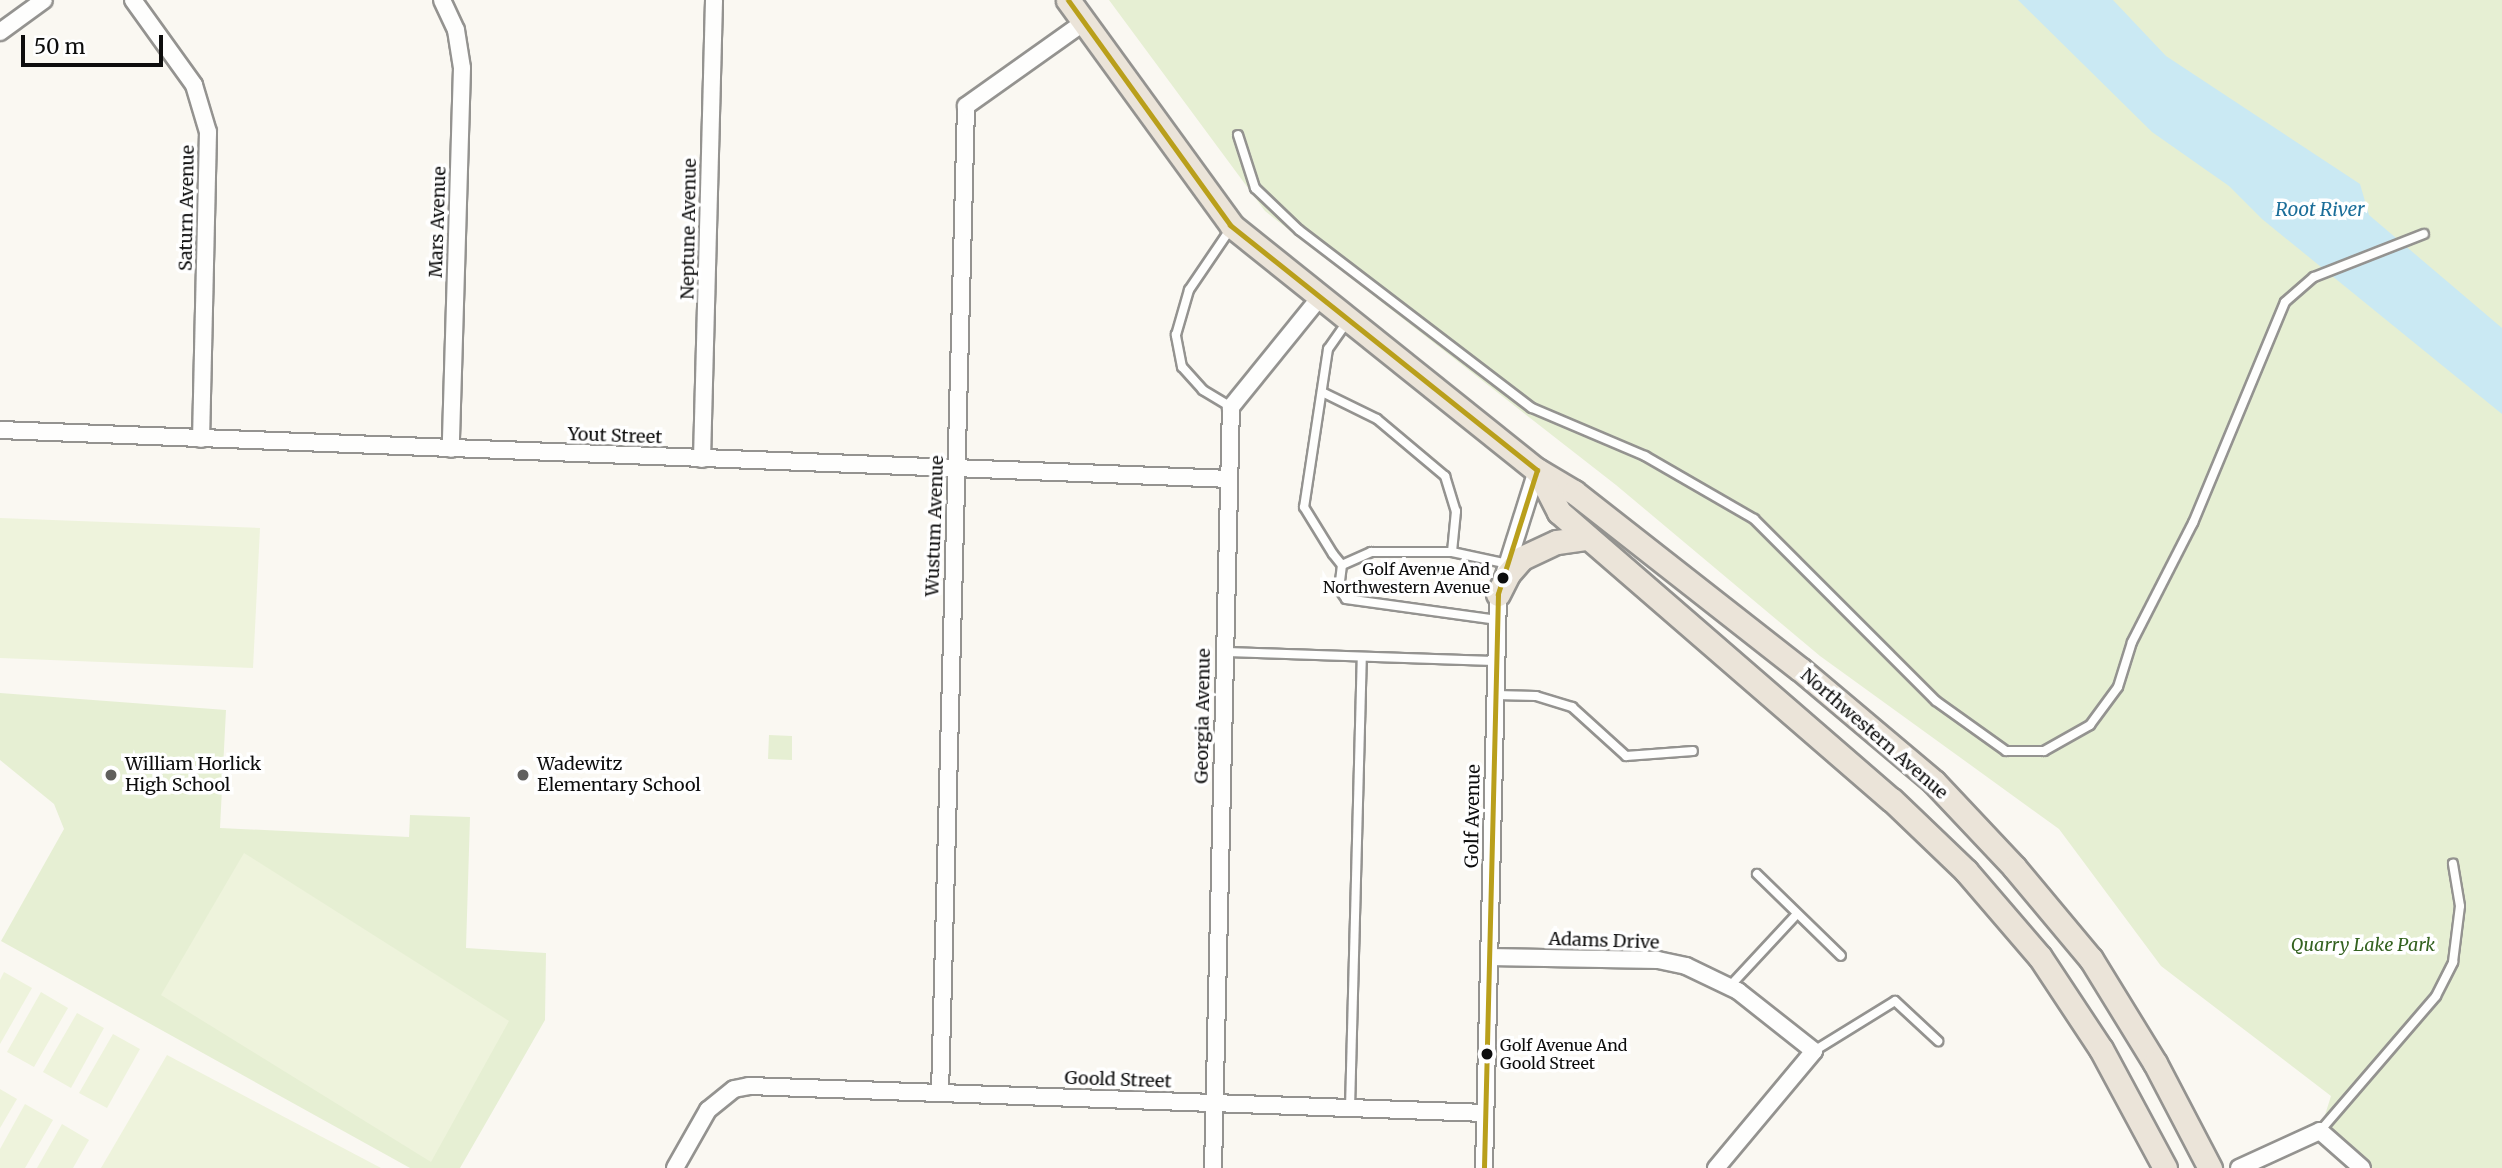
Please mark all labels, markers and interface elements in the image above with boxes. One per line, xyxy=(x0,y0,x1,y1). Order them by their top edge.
scale bar xyxy=(24,21,166,65)
text: 50 m xyxy=(34,33,85,60)
street label: Saturn Avenue xyxy=(175,145,199,271)
street label: Neptune Avenue xyxy=(677,158,701,300)
street label: Mars Avenue xyxy=(425,166,451,278)
water label: Root River xyxy=(2275,199,2365,221)
street label: Yout Street xyxy=(567,424,663,448)
street label: Wustum Avenue xyxy=(922,455,948,597)
place label: Golf Avenue And Northwestern Avenue xyxy=(1323,559,1490,597)
marker: Golf Avenue And Northwestern Avenue xyxy=(1496,571,1510,585)
street label: Georgia Avenue xyxy=(1191,648,1215,784)
street label: Northwestern Avenue xyxy=(1796,664,1952,804)
place label: William Horlick High School xyxy=(125,754,261,796)
place label: Wadewitz Elementary School xyxy=(537,754,701,796)
street label: Golf Avenue xyxy=(1461,764,1485,868)
marker: William Horlick High School xyxy=(103,767,119,783)
marker: Wadewitz Elementary School xyxy=(515,767,531,783)
street label: Adams Drive xyxy=(1548,928,1660,954)
park label: Quarry Lake Park xyxy=(2291,934,2435,956)
place label: Golf Avenue And Goold Street xyxy=(1500,1035,1627,1073)
marker: Golf Avenue And Goold Street xyxy=(1480,1047,1494,1061)
street label: Goold Street xyxy=(1064,1067,1172,1093)

